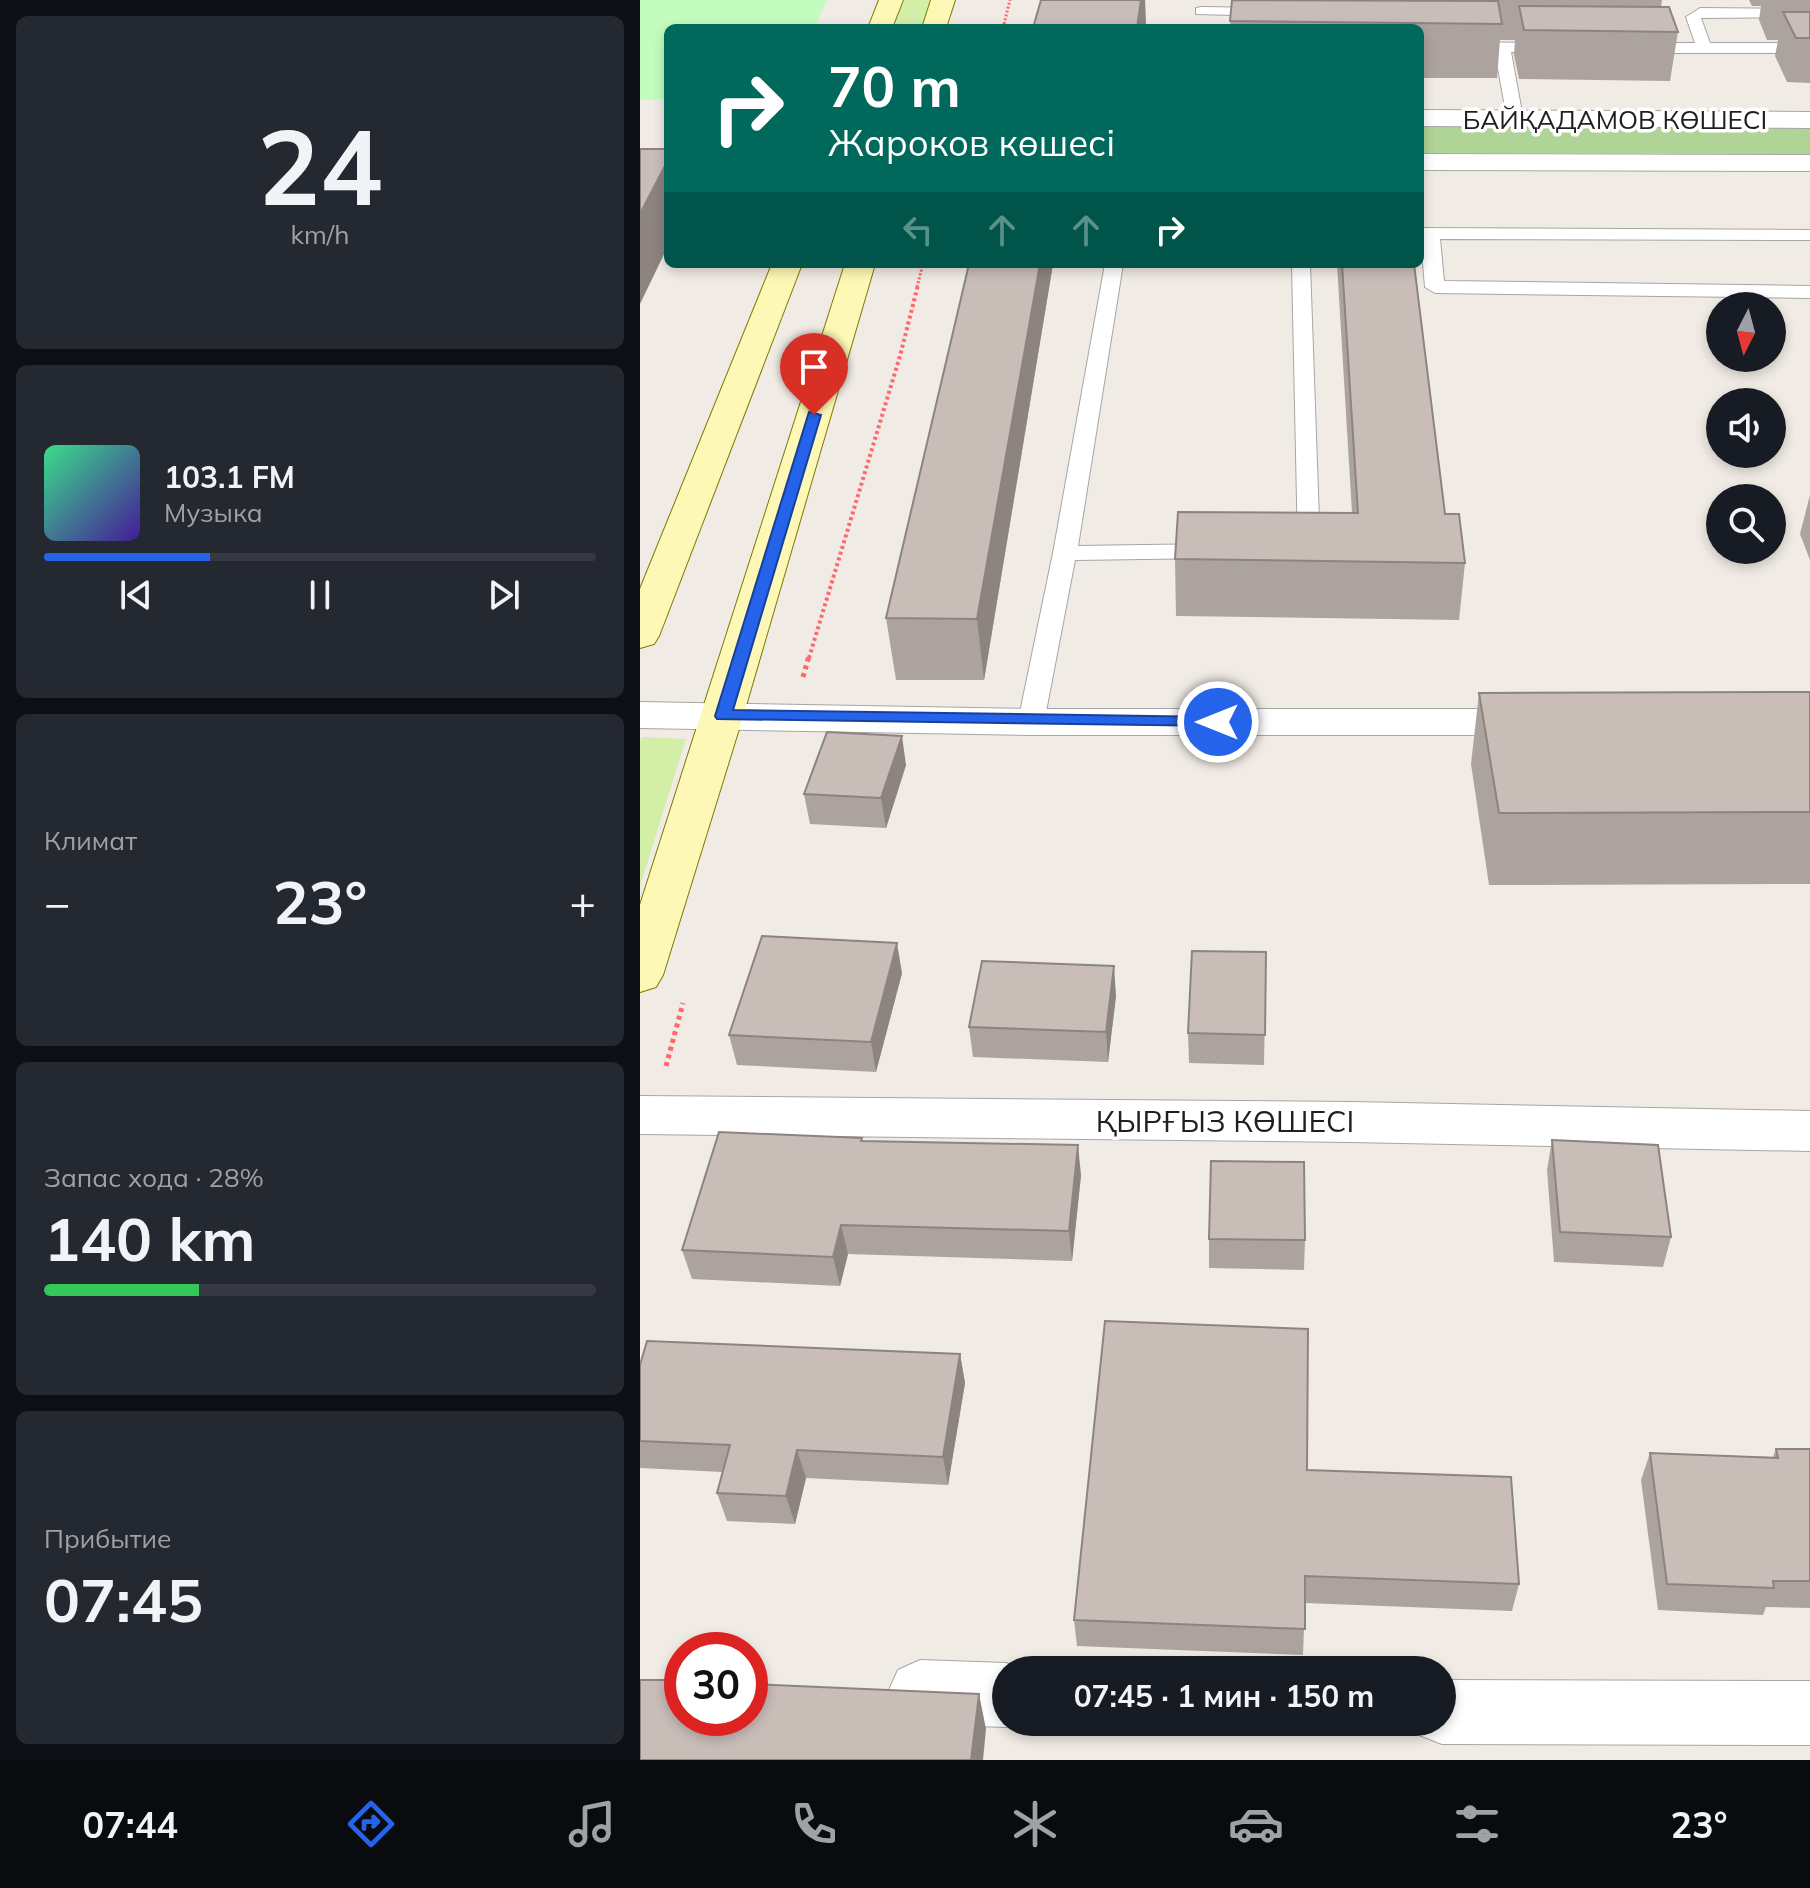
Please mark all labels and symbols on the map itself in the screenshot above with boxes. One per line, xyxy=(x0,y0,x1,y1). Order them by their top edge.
street label: БАЙҚАДАМОВ КӨШЕСІ xyxy=(1463,103,1767,136)
north arrow xyxy=(1706,292,1786,372)
pin xyxy=(780,333,848,415)
position arrow xyxy=(1176,680,1260,764)
street label: ҚЫРҒЫЗ КӨШЕСІ xyxy=(1096,1102,1354,1140)
speed limit sign: 30 xyxy=(664,1632,768,1736)

